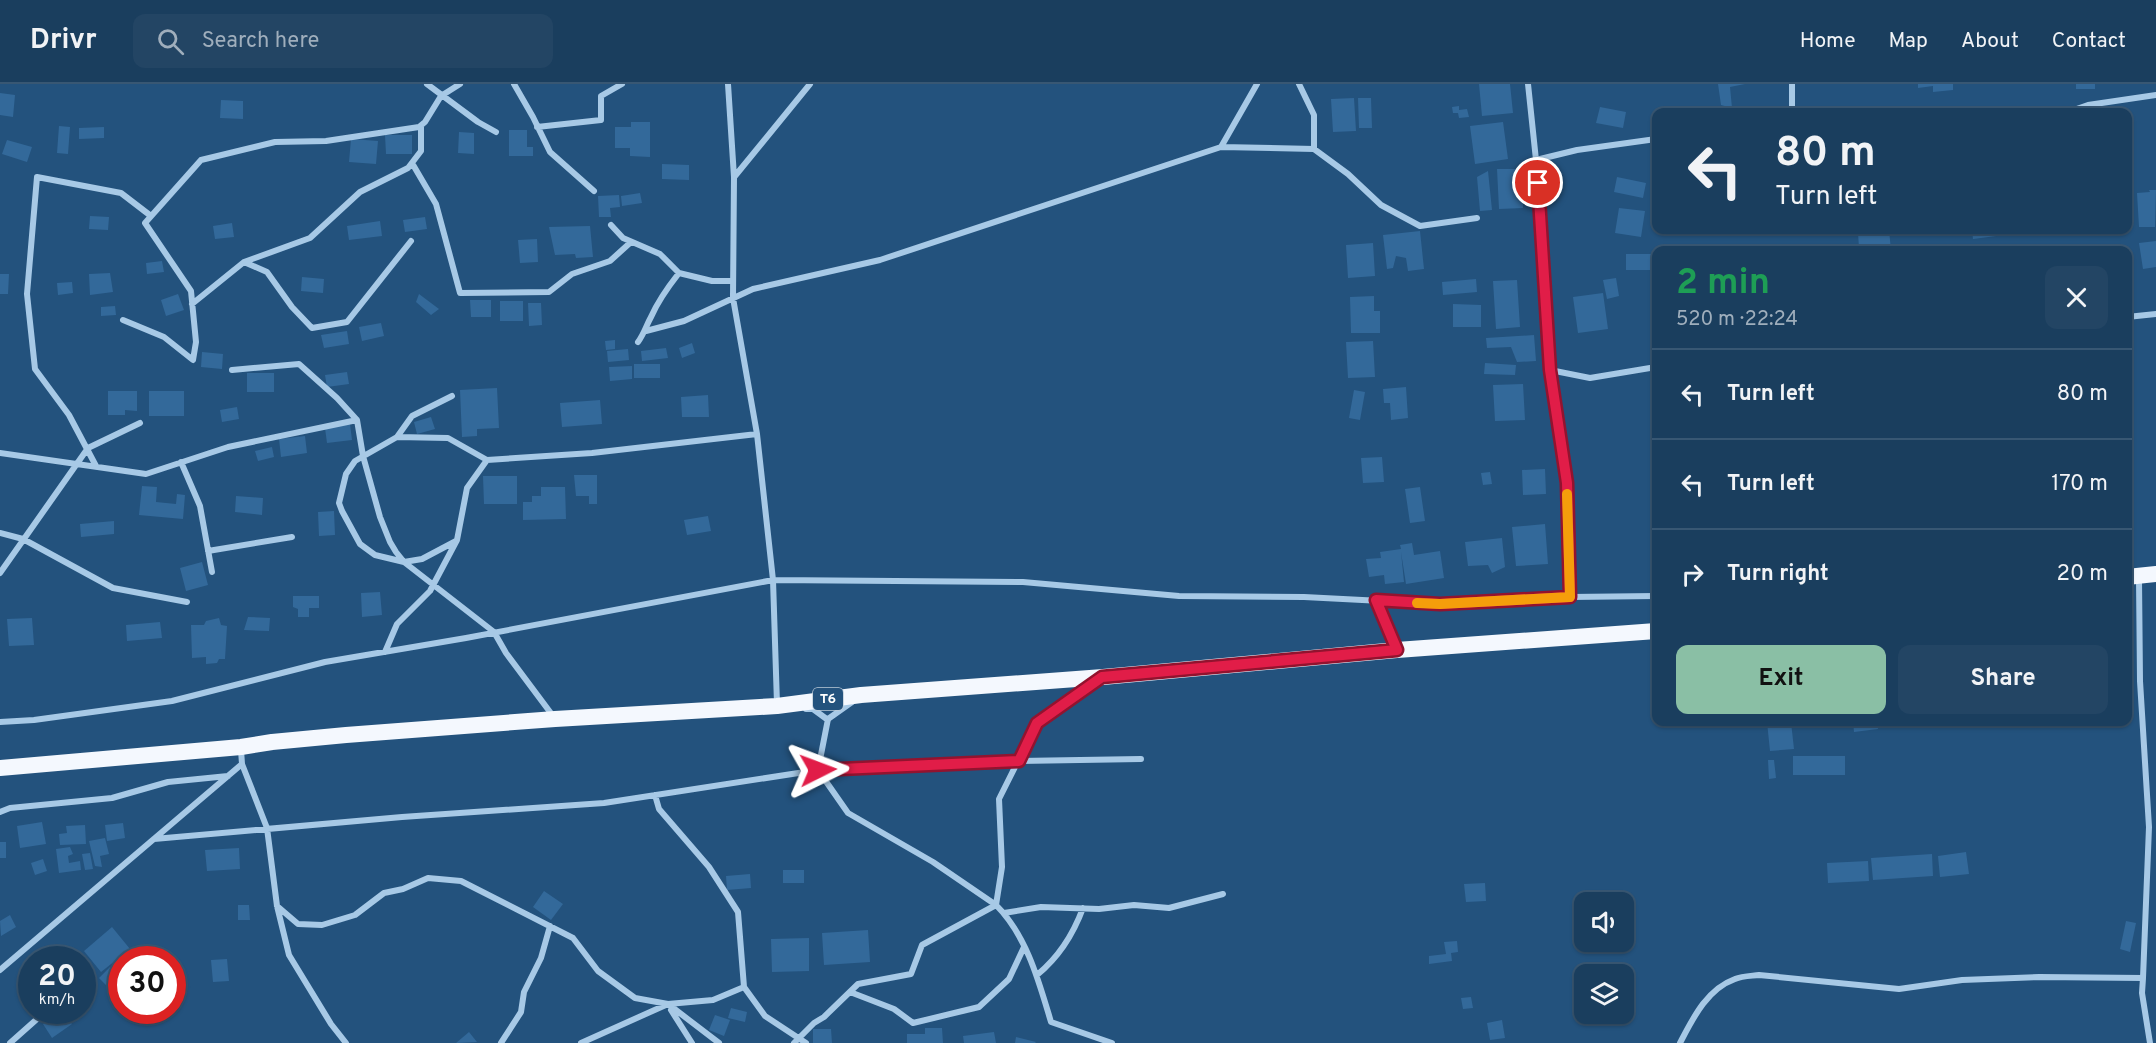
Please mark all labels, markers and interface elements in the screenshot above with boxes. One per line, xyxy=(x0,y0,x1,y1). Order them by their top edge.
search box xyxy=(133,14,553,68)
text: Drivr xyxy=(30,23,97,59)
icon: search xyxy=(154,25,187,58)
text: Search here xyxy=(202,28,319,55)
text: Home xyxy=(1800,28,1856,55)
text: Map xyxy=(1889,28,1928,55)
text: About xyxy=(1961,28,2019,55)
text: Contact xyxy=(2052,28,2126,55)
text: 80 m xyxy=(1775,128,1876,181)
icon: left xyxy=(1676,132,1754,210)
pin xyxy=(1512,157,1563,208)
icon: arrive xyxy=(1521,166,1554,199)
text: Turn left xyxy=(1775,180,1877,214)
text: 2 min xyxy=(1676,261,1770,307)
button: close xyxy=(2045,266,2108,329)
text: 520 m · 22:24 xyxy=(1676,307,1798,333)
icon: left xyxy=(1676,378,1709,411)
text: Turn left xyxy=(1727,381,1815,408)
text: 80 m xyxy=(2057,381,2108,408)
icon: left xyxy=(1676,468,1709,501)
text: Turn left xyxy=(1727,471,1815,498)
text: 170 m xyxy=(2051,471,2108,498)
icon: right xyxy=(1676,558,1709,591)
text: Turn right xyxy=(1727,561,1829,588)
text: 20 m xyxy=(2057,561,2108,588)
button: Exit xyxy=(1676,645,1886,714)
button: Share xyxy=(1898,645,2108,714)
road number: T6 xyxy=(813,688,843,710)
position arrow xyxy=(786,738,850,802)
map controls xyxy=(1574,892,1634,1024)
button: sound xyxy=(1574,892,1634,952)
speed limit sign: 30 xyxy=(108,946,186,1024)
text: 20 xyxy=(38,959,76,996)
button: layers xyxy=(1574,964,1634,1024)
text: km/h xyxy=(39,991,75,1010)

